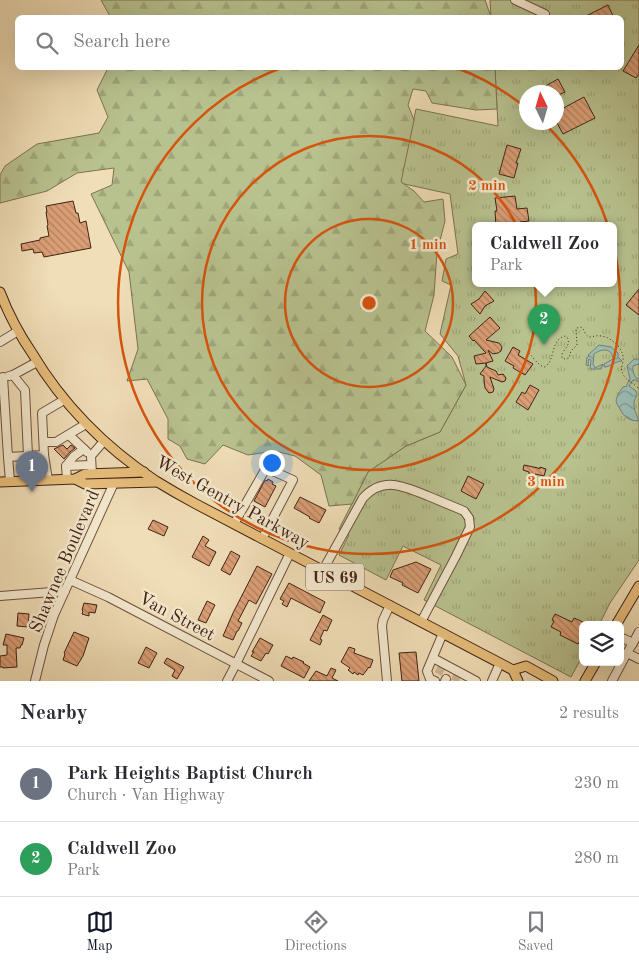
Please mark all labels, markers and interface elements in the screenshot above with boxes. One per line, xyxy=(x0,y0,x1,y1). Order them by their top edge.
search box xyxy=(15,15,624,70)
icon: search xyxy=(33,29,61,57)
text: Search here xyxy=(73,33,170,52)
north arrow xyxy=(519,85,564,130)
text: 2 min xyxy=(468,179,506,194)
popup xyxy=(472,222,617,287)
text: Caldwell Zoo xyxy=(490,235,599,254)
text: 1 min xyxy=(409,238,447,253)
text: Park xyxy=(490,258,523,274)
centre of rings xyxy=(360,294,378,312)
pin: 2 xyxy=(528,304,560,345)
your location xyxy=(259,450,285,476)
pin: 1 xyxy=(16,451,48,492)
street label: West Gentry Parkway xyxy=(153,453,313,553)
text: 3 min xyxy=(527,475,565,490)
street label: Shawnee Boulevard xyxy=(27,487,103,636)
road number: US 69 xyxy=(306,564,364,590)
street label: Van Street xyxy=(135,589,218,645)
map controls xyxy=(579,621,624,666)
button: layers xyxy=(579,621,624,666)
text: Nearby xyxy=(20,703,88,724)
text: 2 results xyxy=(559,706,619,722)
text: Park Heights Baptist Church xyxy=(67,765,313,784)
text: 1 xyxy=(31,776,41,792)
text: 230 m xyxy=(574,776,619,792)
text: Church · Van Highway xyxy=(67,788,225,804)
text: Caldwell Zoo xyxy=(67,840,176,859)
text: 2 xyxy=(31,851,41,867)
text: 280 m xyxy=(574,851,619,867)
text: Park xyxy=(67,863,100,879)
tab: Map xyxy=(86,908,114,955)
tab: Directions xyxy=(285,908,347,955)
tab: Saved xyxy=(518,908,553,955)

